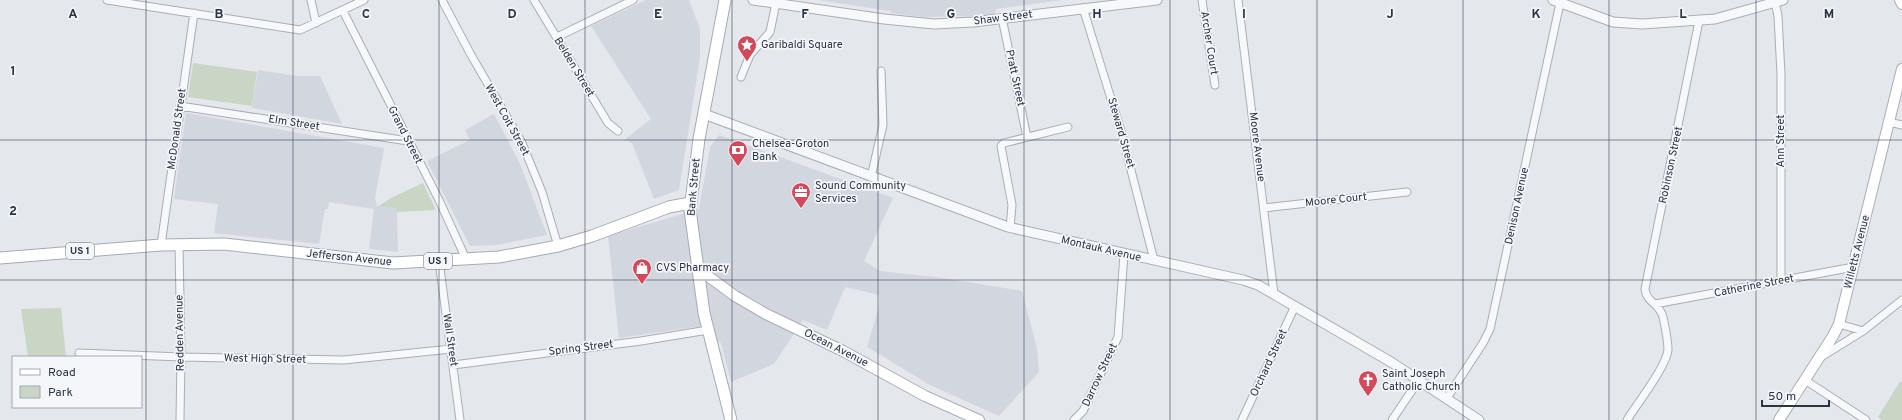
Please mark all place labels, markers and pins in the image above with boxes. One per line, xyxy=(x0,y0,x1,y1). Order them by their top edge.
place icon: Garibaldi Square xyxy=(736,34,758,62)
place label: Garibaldi Square xyxy=(761,38,843,52)
place label: Chelsea-Groton Bank xyxy=(752,137,829,164)
bank icon: Chelsea-Groton Bank xyxy=(727,139,749,167)
place label: Sound Community Services xyxy=(815,179,906,206)
office icon: Sound Community Services xyxy=(790,181,812,209)
shop icon: CVS Pharmacy xyxy=(631,257,653,285)
place label: CVS Pharmacy xyxy=(656,261,729,275)
place label: Saint Joseph Catholic Church xyxy=(1382,367,1460,394)
church icon: Saint Joseph Catholic Church xyxy=(1357,369,1379,397)

